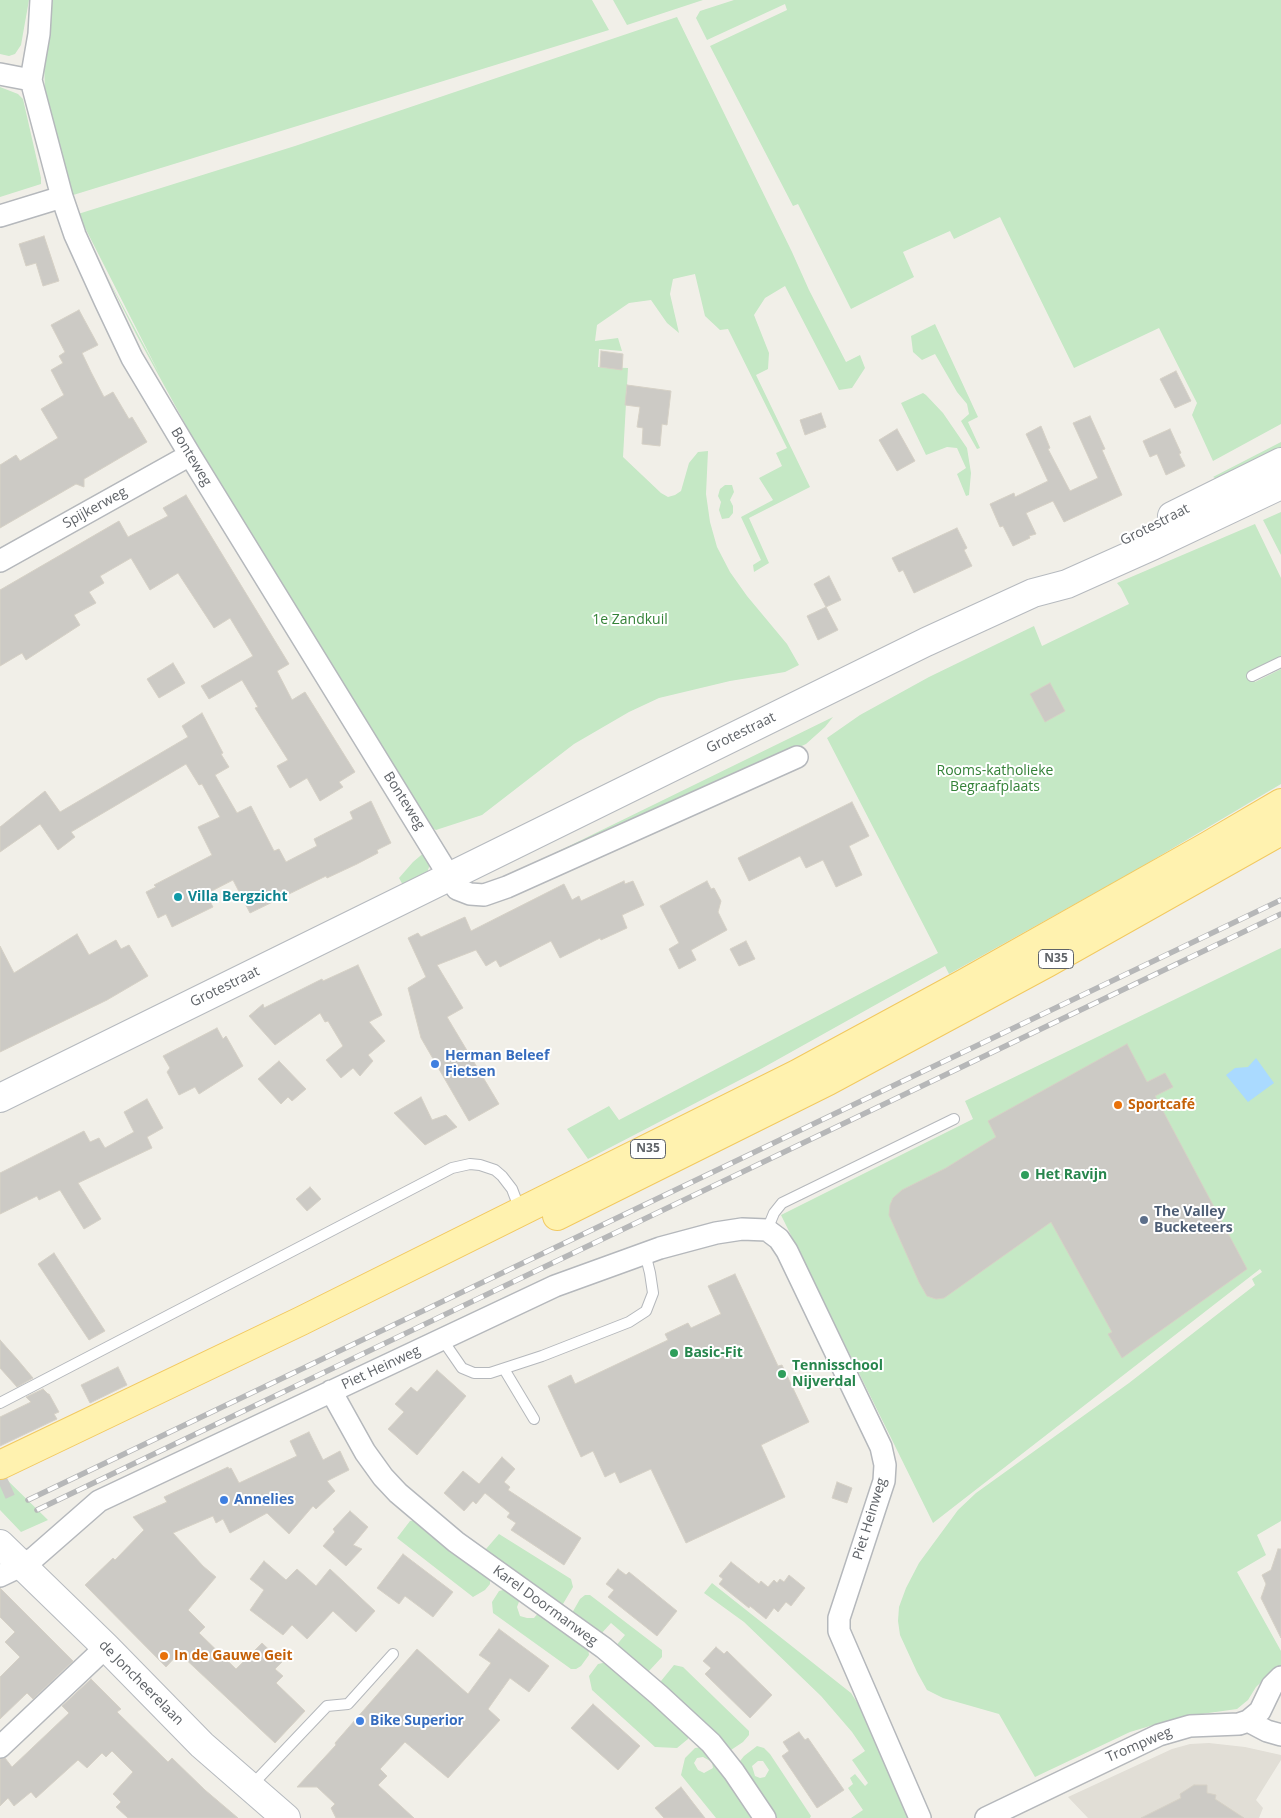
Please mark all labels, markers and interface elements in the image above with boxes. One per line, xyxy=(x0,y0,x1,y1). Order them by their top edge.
street label: Bonteweg xyxy=(167,425,215,489)
street label: Spijkerweg xyxy=(60,484,130,532)
street label: Grotestraat xyxy=(1118,500,1192,550)
park label: 1e Zandkuil xyxy=(592,612,668,628)
street label: Grotestraat xyxy=(704,709,778,757)
park label: Rooms-katholieke Begraafplaats xyxy=(937,763,1053,796)
street label: Bonteweg xyxy=(380,769,428,833)
place label: Villa Bergzicht xyxy=(188,889,288,905)
marker: Villa Bergzicht xyxy=(172,891,184,903)
road number: N35 xyxy=(1038,950,1074,969)
street label: Grotestraat xyxy=(188,963,262,1011)
place label: Herman Beleef Fietsen xyxy=(445,1048,549,1080)
marker: Herman Beleef Fietsen xyxy=(429,1058,441,1070)
place label: Sportcafé xyxy=(1128,1097,1195,1113)
marker: Sportcafé xyxy=(1112,1099,1124,1111)
road number: N35 xyxy=(630,1140,666,1158)
place label: Het Ravijn xyxy=(1035,1167,1107,1183)
marker: Het Ravijn xyxy=(1019,1169,1031,1181)
place label: The Valley Bucketeers xyxy=(1154,1204,1233,1236)
marker: The Valley Bucketeers xyxy=(1138,1214,1150,1226)
street label: Piet Heinweg xyxy=(339,1342,423,1394)
place label: Basic-Fit xyxy=(684,1345,743,1361)
marker: Basic-Fit xyxy=(668,1347,680,1359)
place label: Tennisschool Nijverdal xyxy=(792,1358,883,1390)
marker: Tennisschool Nijverdal xyxy=(776,1368,788,1380)
street label: Piet Heinweg xyxy=(850,1476,890,1562)
place label: Annelies xyxy=(234,1492,294,1508)
marker: Annelies xyxy=(218,1494,230,1506)
street label: Karel Doormanweg xyxy=(489,1562,601,1650)
street label: de Joncheerelaan xyxy=(95,1637,187,1729)
place label: In de Gauwe Geit xyxy=(174,1648,293,1664)
marker: In de Gauwe Geit xyxy=(158,1650,170,1662)
place label: Bike Superior xyxy=(370,1713,464,1729)
marker: Bike Superior xyxy=(354,1715,366,1727)
street label: Trompweg xyxy=(1104,1724,1174,1766)

